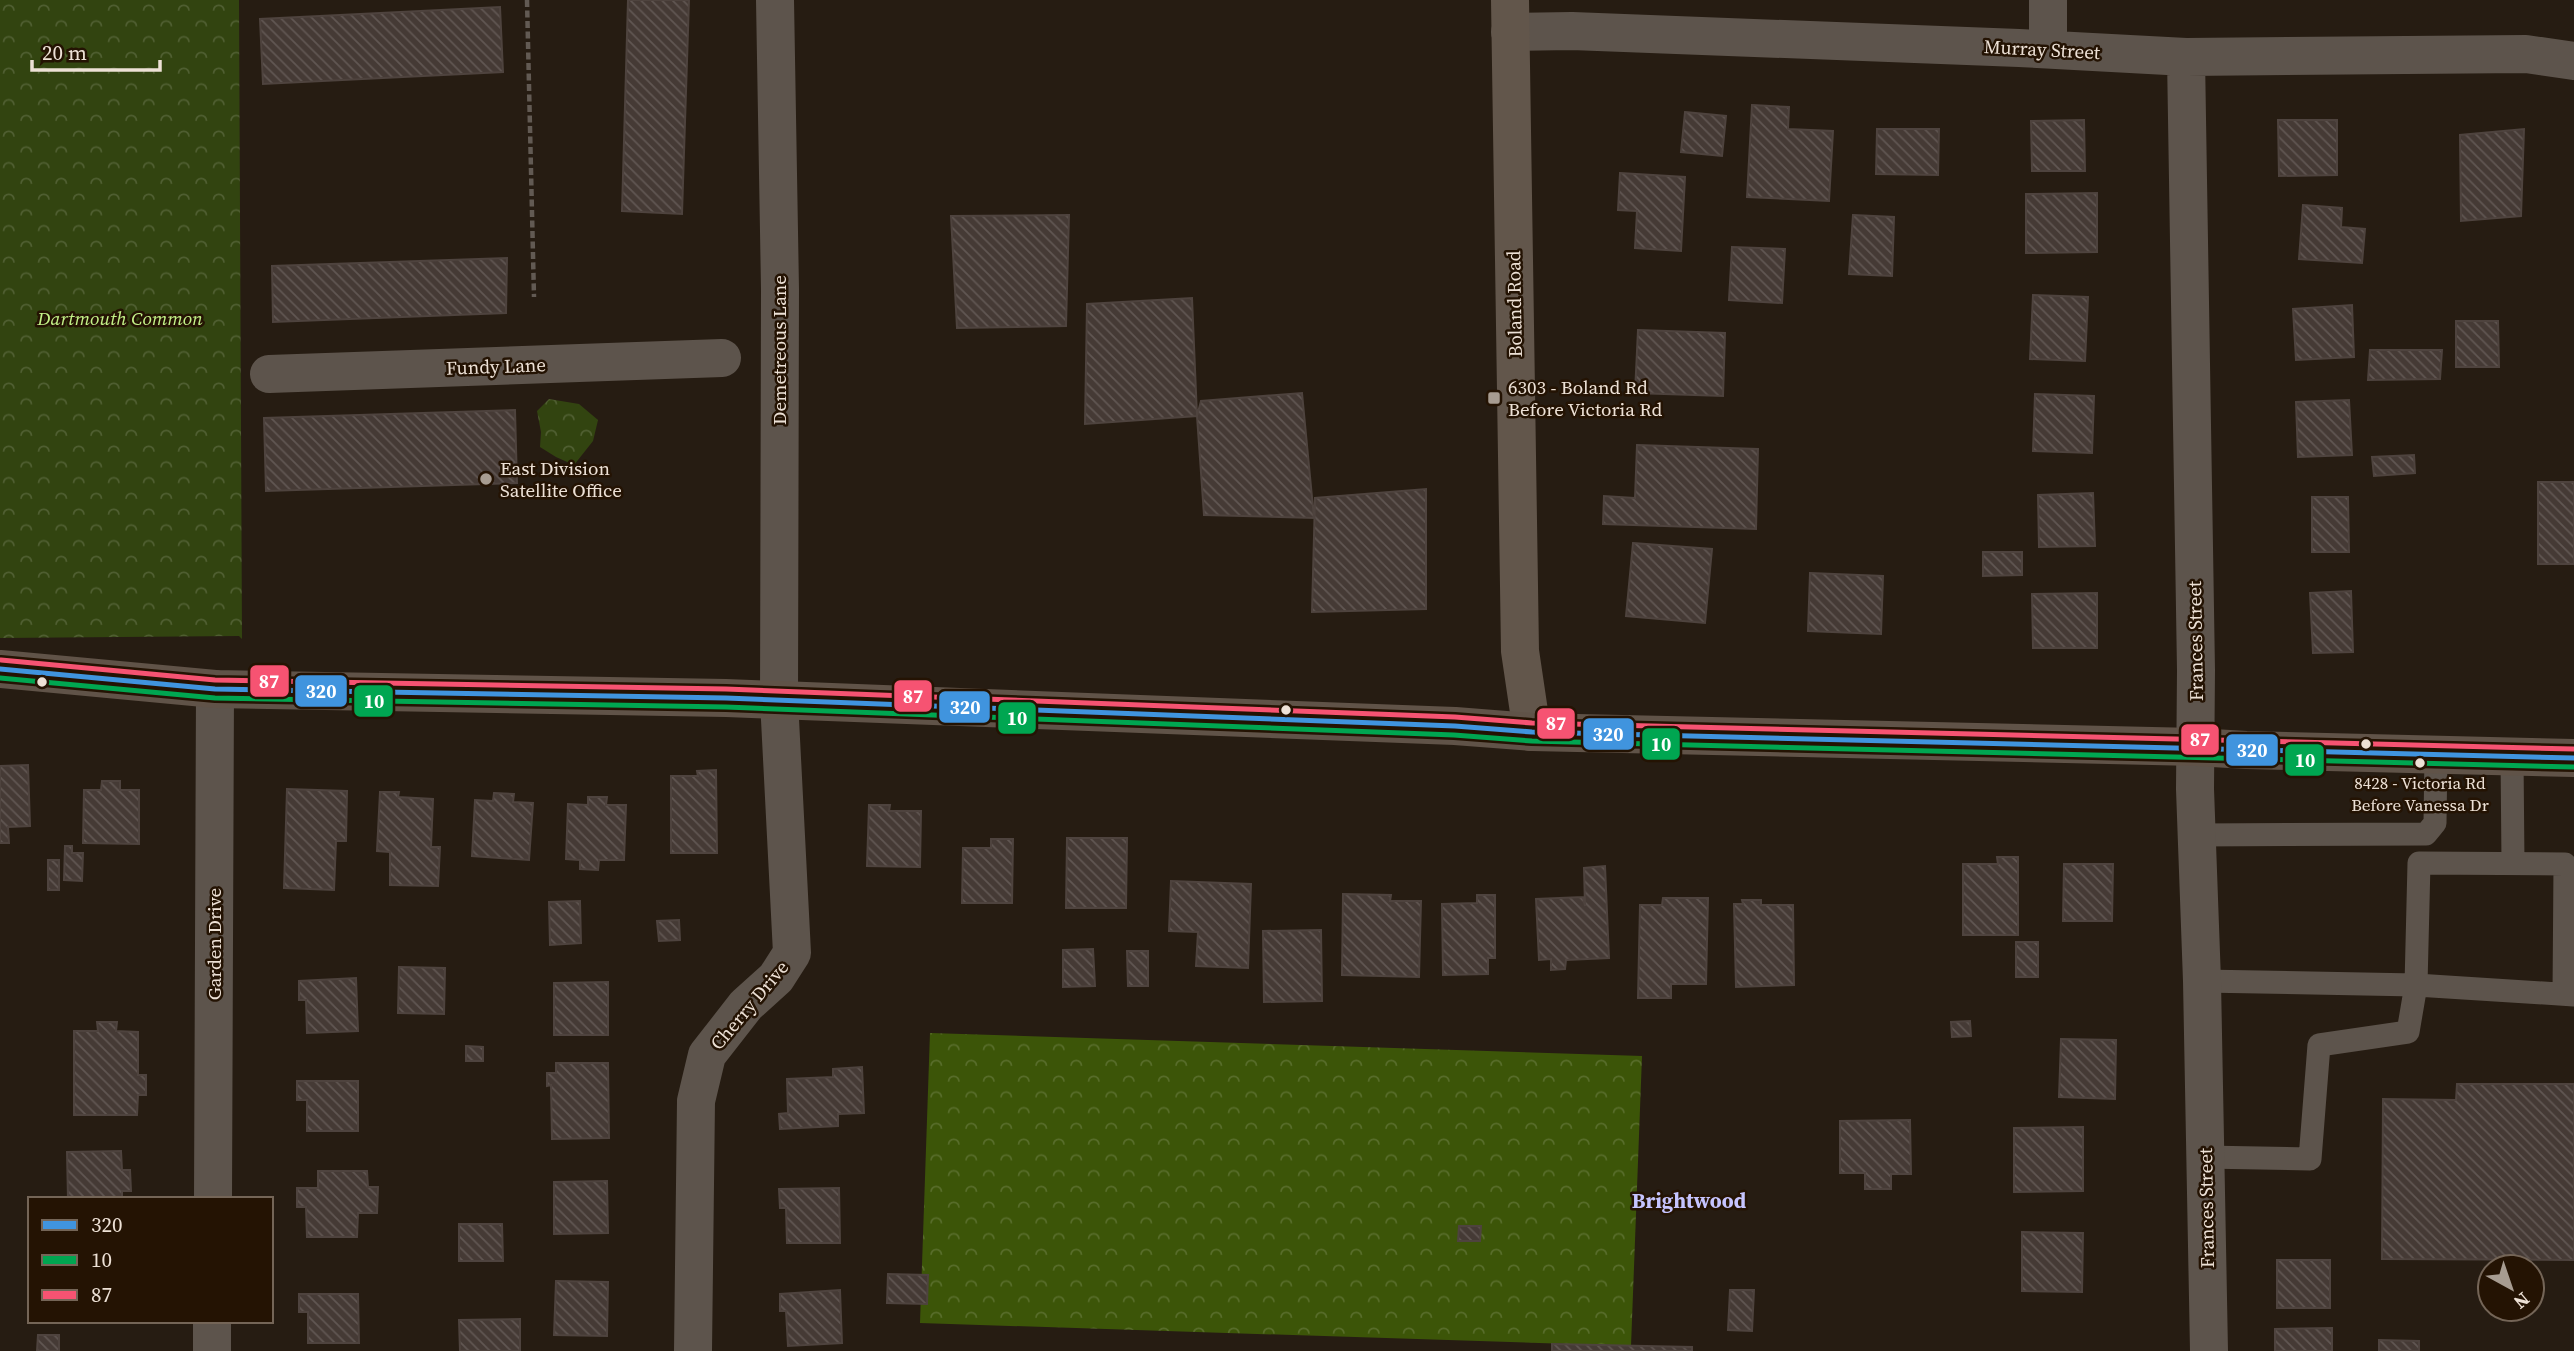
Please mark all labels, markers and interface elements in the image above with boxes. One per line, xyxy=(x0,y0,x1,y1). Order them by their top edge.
scale bar xyxy=(32,28,159,72)
street label: Murray Street xyxy=(1983,33,2102,65)
text: 20 m xyxy=(42,38,87,67)
street label: Boland Road xyxy=(1500,250,1528,358)
street label: Demetreous Lane xyxy=(766,275,792,425)
park label: Dartmouth Common xyxy=(36,305,203,331)
street label: Fundy Lane xyxy=(446,351,546,381)
place label: 6303 - Boland Rd Before Victoria Rd xyxy=(1508,374,1662,422)
marker: 6303 - Boland Rd Before Victoria Rd xyxy=(1486,390,1502,406)
place label: East Division Satellite Office xyxy=(500,455,622,503)
marker: East Division Satellite Office xyxy=(478,471,494,487)
street label: Frances Street xyxy=(2181,580,2209,701)
line badge: 87 xyxy=(249,664,290,698)
text: 87 xyxy=(259,668,279,694)
line badge: 320 xyxy=(294,674,348,708)
unlabelled marker xyxy=(35,675,49,689)
text: 320 xyxy=(306,678,336,704)
line badge: 87 xyxy=(893,679,933,713)
text: 87 xyxy=(903,683,923,709)
line badge: 10 xyxy=(353,684,394,718)
text: 10 xyxy=(364,688,384,714)
line badge: 320 xyxy=(938,690,991,724)
text: 320 xyxy=(950,694,980,720)
line badge: 10 xyxy=(997,701,1037,735)
unlabelled marker xyxy=(1279,703,1293,717)
text: 10 xyxy=(1007,705,1027,731)
line badge: 87 xyxy=(1536,707,1576,740)
text: 87 xyxy=(1546,710,1566,736)
line badge: 320 xyxy=(1582,717,1635,751)
text: 320 xyxy=(1593,721,1623,747)
line badge: 87 xyxy=(2180,723,2220,756)
text: 87 xyxy=(2190,726,2210,752)
line badge: 10 xyxy=(1641,727,1681,761)
text: 10 xyxy=(1651,731,1671,757)
line badge: 320 xyxy=(2225,733,2279,767)
text: 320 xyxy=(2237,737,2267,763)
unlabelled marker xyxy=(2359,737,2373,751)
line badge: 10 xyxy=(2284,743,2325,777)
text: 10 xyxy=(2295,747,2315,773)
marker: 8428 - Victoria Rd Before Vanessa Dr xyxy=(2413,756,2427,770)
place label: 8428 - Victoria Rd Before Vanessa Dr xyxy=(2351,771,2490,817)
street label: Garden Drive xyxy=(201,888,227,1000)
street label: Cherry Drive xyxy=(704,955,794,1055)
street label: Frances Street xyxy=(2192,1147,2220,1268)
district label: Brightwood xyxy=(1632,1186,1747,1215)
legend xyxy=(28,1197,273,1323)
text: 320 xyxy=(91,1210,123,1239)
text: 10 xyxy=(91,1245,112,1274)
north arrow xyxy=(2476,1253,2546,1323)
text: 87 xyxy=(91,1280,112,1309)
text: N xyxy=(2508,1287,2536,1316)

